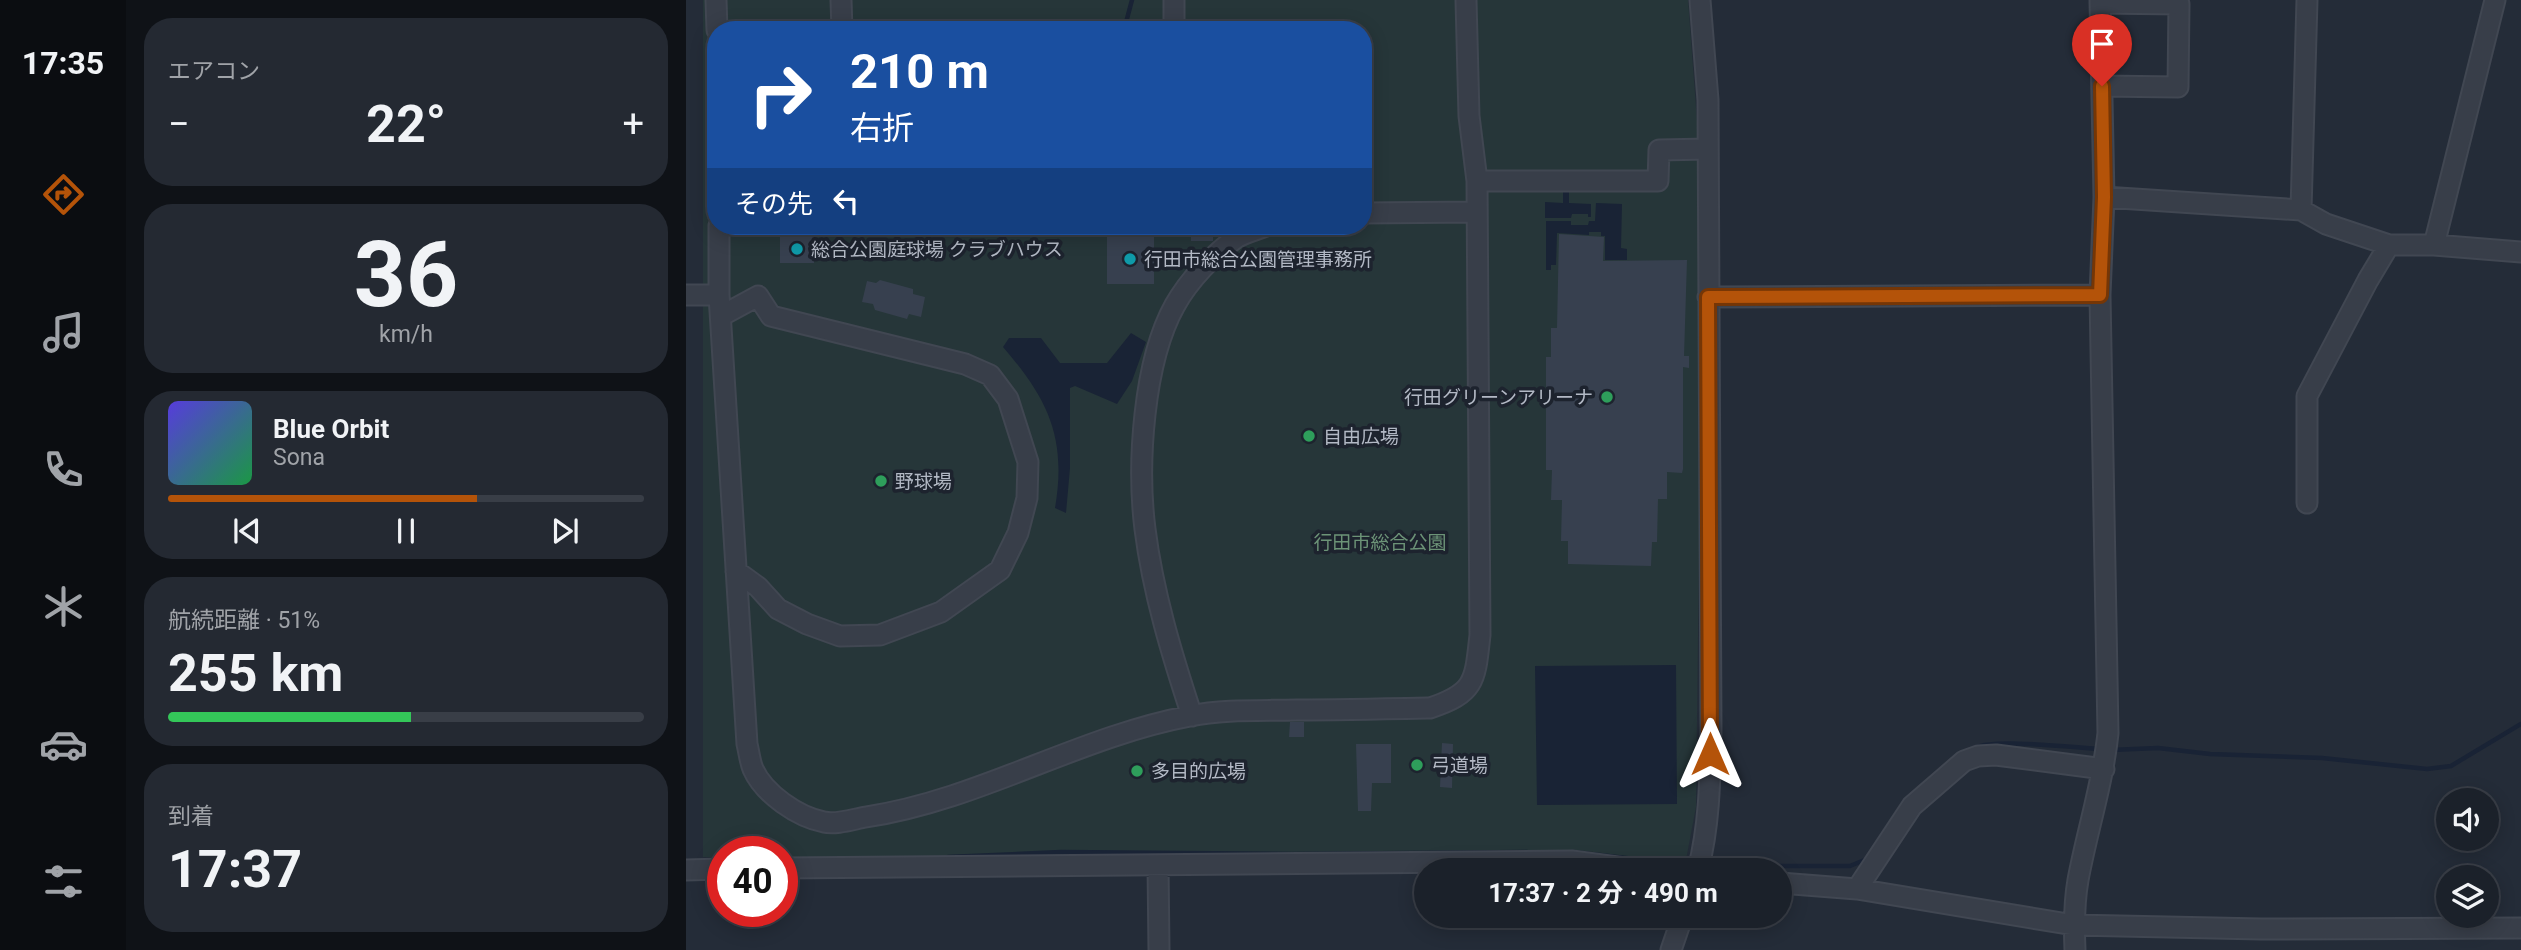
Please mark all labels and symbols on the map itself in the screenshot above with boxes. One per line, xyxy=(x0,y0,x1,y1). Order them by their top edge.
pin xyxy=(2072,14,2132,86)
place label: 総合公園庭球場 クラブハウス xyxy=(811,238,1063,261)
marker: 総合公園庭球場 クラブハウス xyxy=(789,241,805,257)
place label: 行田市総合公園管理事務所 xyxy=(1144,248,1372,271)
marker: 行田市総合公園管理事務所 xyxy=(1122,251,1138,267)
place label: 行田グリーンアリーナ xyxy=(1404,386,1593,409)
marker: 行田グリーンアリーナ xyxy=(1599,389,1615,405)
place label: 自由広場 xyxy=(1323,425,1399,448)
marker: 自由広場 xyxy=(1301,428,1317,444)
place label: 野球場 xyxy=(895,470,952,493)
marker: 野球場 xyxy=(873,473,889,489)
park label: 行田市総合公園 xyxy=(1313,531,1447,554)
position arrow xyxy=(1673,717,1747,791)
place label: 弓道場 xyxy=(1431,754,1488,777)
marker: 弓道場 xyxy=(1409,757,1425,773)
place label: 多目的広場 xyxy=(1151,760,1246,783)
marker: 多目的広場 xyxy=(1129,763,1145,779)
speed limit sign: 40 xyxy=(707,836,798,927)

